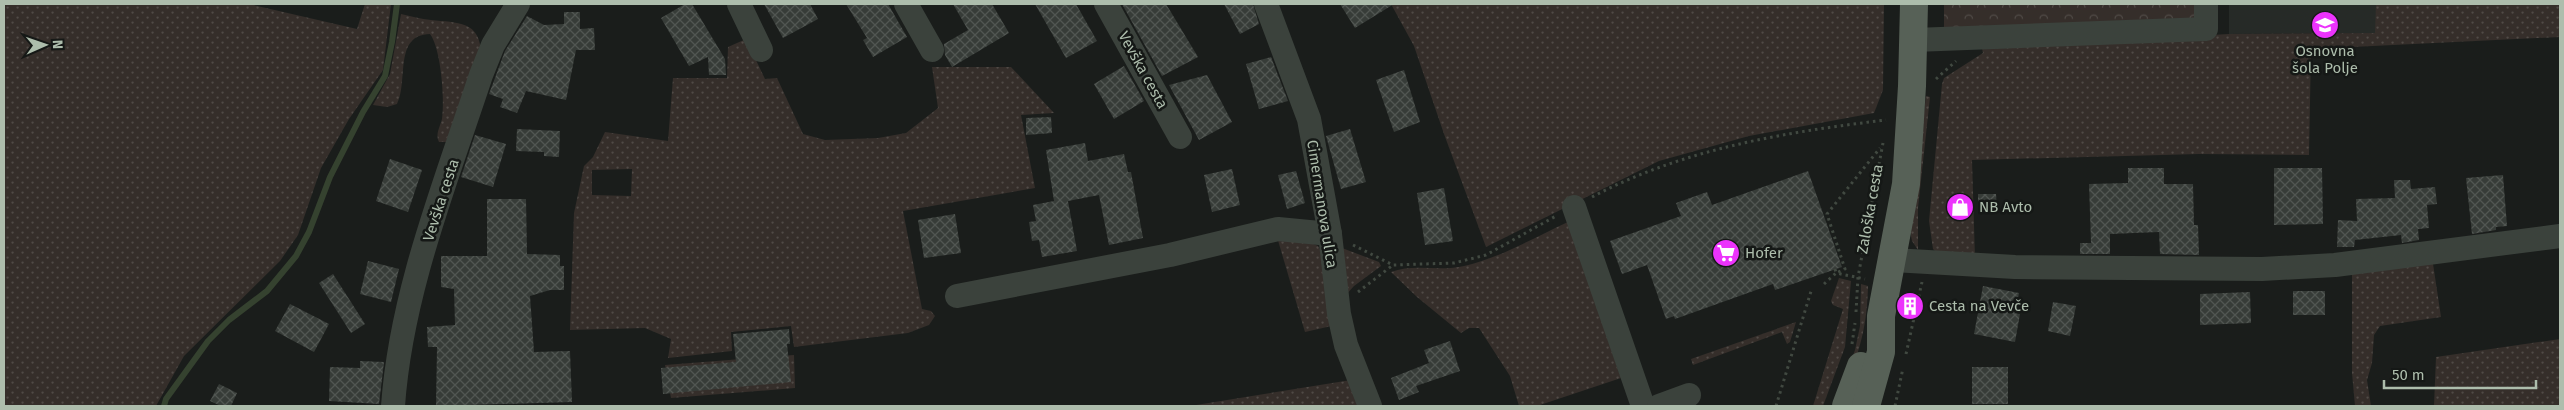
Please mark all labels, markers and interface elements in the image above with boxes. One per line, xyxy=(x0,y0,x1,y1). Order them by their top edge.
school or university icon: Osnovna šola Polje xyxy=(2310,10,2340,40)
north arrow xyxy=(20,20,70,70)
street label: Vevška cesta xyxy=(1114,28,1172,112)
text: N xyxy=(49,40,66,50)
place label: Osnovna šola Polje xyxy=(2292,42,2358,77)
street label: Cimermanova ulica xyxy=(1303,139,1341,269)
street label: Vevška cesta xyxy=(419,157,463,243)
street label: Zaloška cesta xyxy=(1853,163,1887,255)
shop icon: NB Avto xyxy=(1945,192,1975,222)
place label: NB Avto xyxy=(1979,198,2032,216)
supermarket icon: Hofer xyxy=(1711,238,1741,268)
place label: Hofer xyxy=(1745,244,1783,262)
building icon: Cesta na Vevče xyxy=(1895,291,1925,321)
place label: Cesta na Vevče xyxy=(1929,297,2029,315)
scale bar xyxy=(2384,358,2536,390)
text: 50 m xyxy=(2392,366,2425,384)

